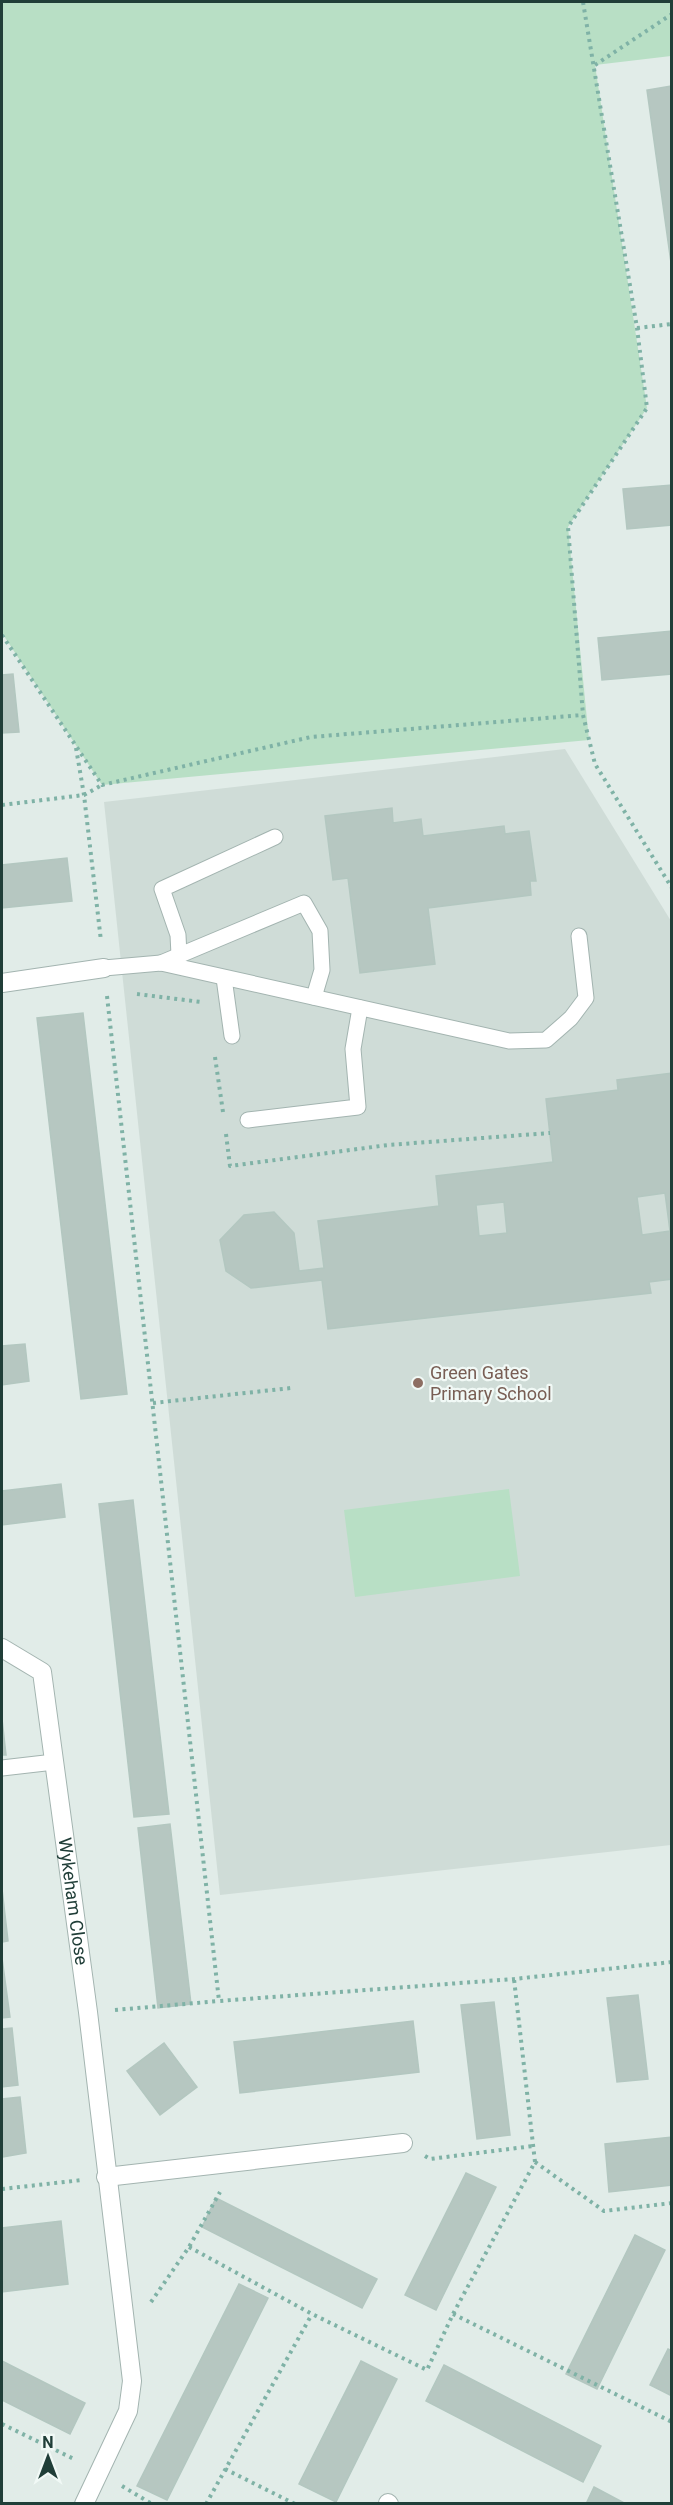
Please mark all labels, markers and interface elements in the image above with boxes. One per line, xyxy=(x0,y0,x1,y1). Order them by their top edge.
place label: Green Gates Primary School xyxy=(430,1362,552,1404)
marker: Green Gates Primary School xyxy=(411,1376,425,1390)
street label: Wykeham Close xyxy=(55,1836,93,1966)
north arrow xyxy=(18,2427,78,2487)
text: N xyxy=(42,2433,54,2452)

